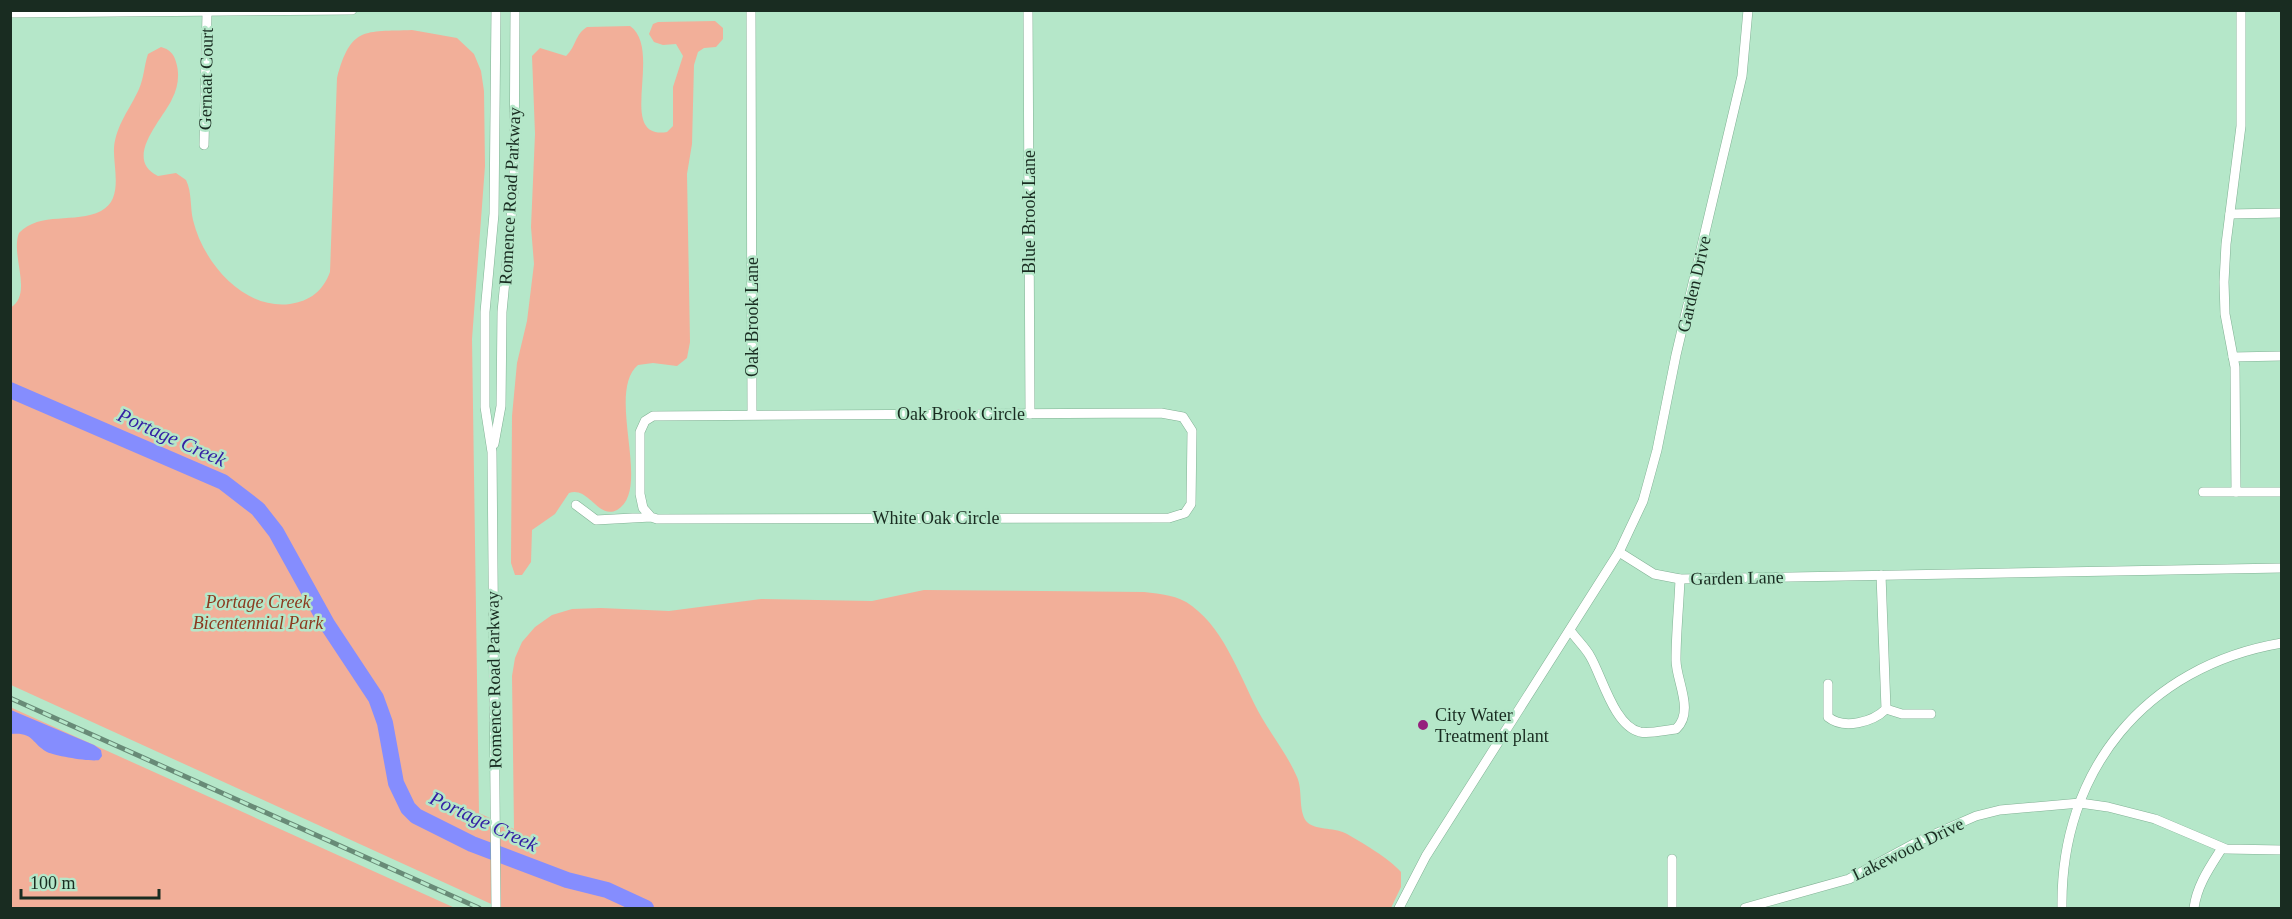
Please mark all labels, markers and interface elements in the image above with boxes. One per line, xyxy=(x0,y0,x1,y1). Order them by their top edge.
street label: Gernaat Court xyxy=(195,28,217,130)
street label: Romence Road Parkway xyxy=(495,107,525,285)
street label: Blue Brook Lane xyxy=(1019,150,1039,274)
street label: Garden Drive xyxy=(1673,234,1715,334)
street label: Oak Brook Lane xyxy=(742,257,762,377)
water label: Portage Creek xyxy=(113,403,231,472)
street label: Oak Brook Circle xyxy=(897,404,1025,424)
street label: White Oak Circle xyxy=(873,508,999,528)
street label: Garden Lane xyxy=(1690,567,1784,589)
street label: Romence Road Parkway xyxy=(482,591,506,769)
park label: Portage Creek Bicentennial Park xyxy=(193,592,324,633)
place label: City Water Treatment plant xyxy=(1435,705,1549,746)
marker: City Water Treatment plant xyxy=(1416,718,1430,732)
water label: Portage Creek xyxy=(425,786,542,857)
street label: Lakewood Drive xyxy=(1849,813,1967,885)
scale bar xyxy=(21,862,159,900)
text: 100 m xyxy=(30,873,76,893)

